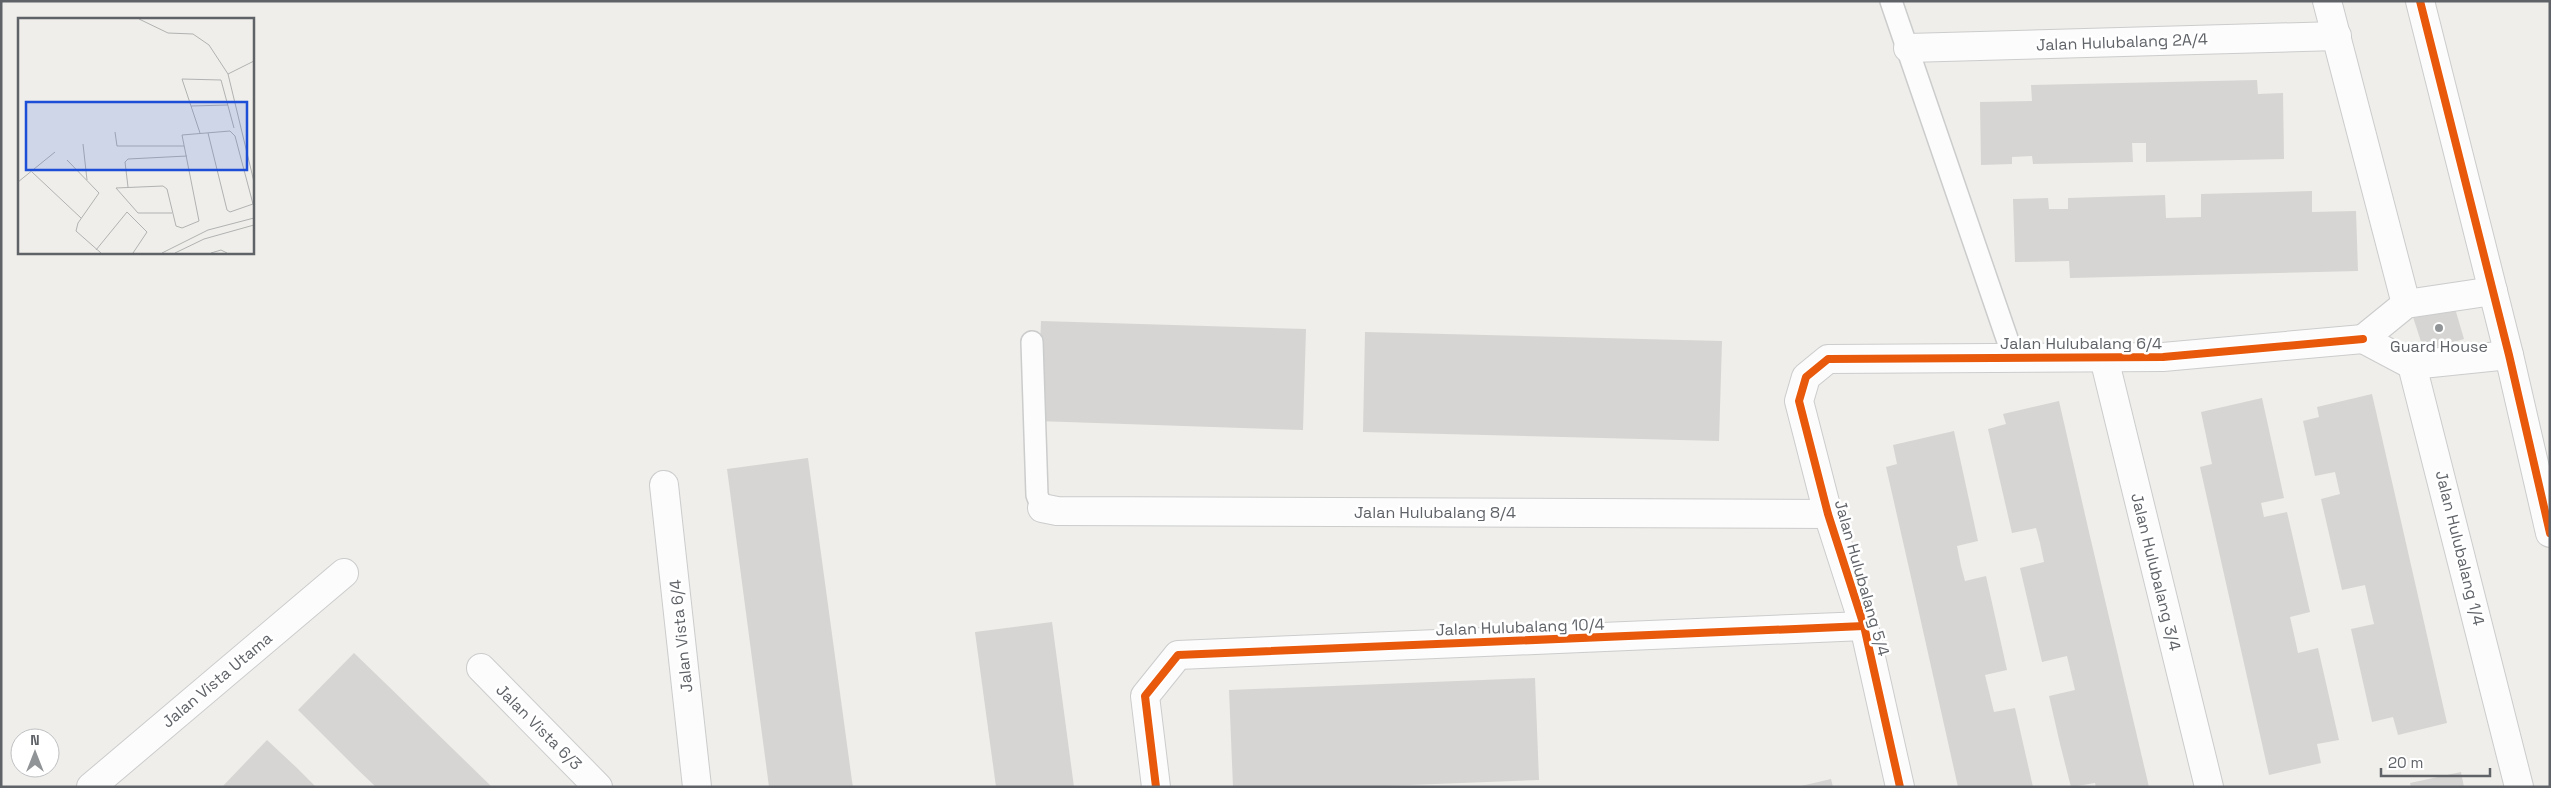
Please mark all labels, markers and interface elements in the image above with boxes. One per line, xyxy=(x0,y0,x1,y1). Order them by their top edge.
inset map xyxy=(18,18,254,254)
street label: Jalan Hulubalang 2A/4 xyxy=(2036,29,2208,55)
marker: Guard House xyxy=(2433,322,2445,334)
street label: Jalan Hulubalang 6/4 xyxy=(2000,333,2162,354)
place label: Guard House xyxy=(2390,336,2488,357)
street label: Jalan Hulubalang 1/4 xyxy=(2431,468,2489,628)
street label: Jalan Hulubalang 3/4 xyxy=(2126,491,2186,653)
street label: Jalan Hulubalang 5/4 xyxy=(1830,497,1894,659)
street label: Jalan Hulubalang 8/4 xyxy=(1354,502,1516,523)
street label: Jalan Vista 6/4 xyxy=(665,578,697,694)
street label: Jalan Hulubalang 10/4 xyxy=(1435,614,1605,640)
street label: Jalan Vista Utama xyxy=(157,628,277,732)
street label: Jalan Vista 6/3 xyxy=(492,680,586,774)
north arrow xyxy=(10,728,60,778)
text: N xyxy=(30,731,40,749)
scale bar xyxy=(2381,746,2490,778)
text: 20 m xyxy=(2388,753,2423,772)

